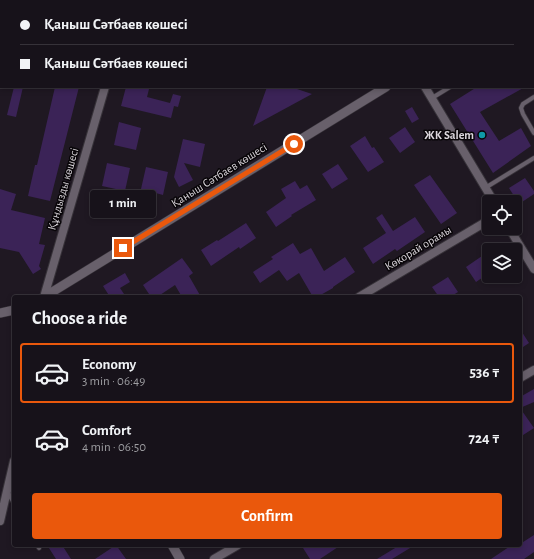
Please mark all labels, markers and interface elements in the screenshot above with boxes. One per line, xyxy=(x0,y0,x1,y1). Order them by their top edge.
text: Қаныш Сәтбаев көшесі xyxy=(44,17,188,32)
text: Қаныш Сәтбаев көшесі xyxy=(44,56,188,71)
place label: ЖК Salem xyxy=(424,129,474,141)
marker: ЖК Salem xyxy=(477,130,487,140)
route start xyxy=(285,135,303,153)
street label: Қаныш Сәтбаев көшесі xyxy=(169,141,269,209)
street label: Құндызды көшесі xyxy=(45,146,81,232)
callout: 1 min xyxy=(90,190,156,218)
map controls xyxy=(482,195,522,283)
button: locate xyxy=(482,195,522,235)
text: 1 min xyxy=(109,197,137,210)
street label: Көкорай орамы xyxy=(383,223,453,273)
route end xyxy=(114,239,132,257)
button: layers xyxy=(482,243,522,283)
text: Choose a ride xyxy=(32,310,127,328)
icon: car xyxy=(34,355,70,391)
text: Economy xyxy=(82,357,136,372)
text: 536 ₸ xyxy=(469,365,500,380)
text: 3 min · 06:49 xyxy=(82,375,145,388)
icon: car xyxy=(34,421,70,457)
text: Comfort xyxy=(82,423,131,438)
text: 724 ₸ xyxy=(468,431,500,446)
text: 4 min · 06:50 xyxy=(82,441,146,454)
button: Confirm xyxy=(32,493,502,539)

